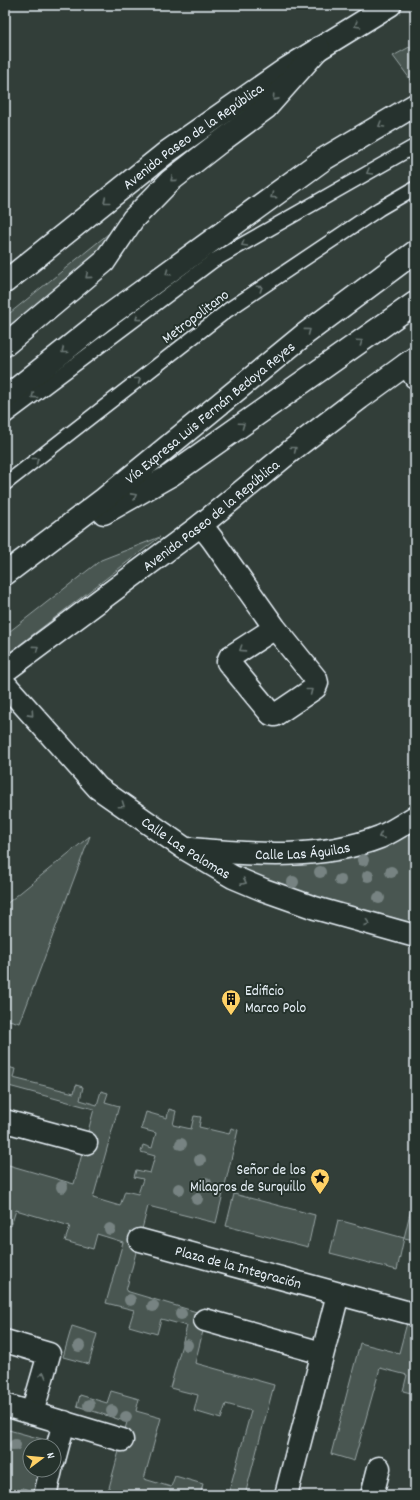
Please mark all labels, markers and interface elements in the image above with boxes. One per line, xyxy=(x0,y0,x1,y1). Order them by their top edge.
one-way arrow xyxy=(354,21,361,28)
street label: Avenida Paseo de la República xyxy=(119,78,270,196)
one-way arrow xyxy=(272,93,280,101)
one-way arrow xyxy=(378,121,385,128)
one-way arrow xyxy=(366,168,373,175)
one-way arrow xyxy=(171,175,178,182)
one-way arrow xyxy=(270,191,277,198)
one-way arrow xyxy=(103,197,110,204)
one-way arrow xyxy=(241,239,248,246)
one-way arrow xyxy=(165,268,172,275)
one-way arrow xyxy=(85,271,93,278)
street label: Metropolitano xyxy=(158,285,235,350)
one-way arrow xyxy=(256,286,263,293)
one-way arrow xyxy=(135,313,142,320)
one-way arrow xyxy=(304,329,311,336)
street label: Vía Expresa Luis Fernán Bedoya Reyes xyxy=(121,337,301,490)
one-way arrow xyxy=(356,339,363,347)
one-way arrow xyxy=(61,346,68,353)
one-way arrow xyxy=(134,378,141,385)
one-way arrow xyxy=(31,391,38,398)
one-way arrow xyxy=(238,422,245,430)
one-way arrow xyxy=(290,446,297,453)
street label: Avenida Paseo de la República xyxy=(139,455,286,578)
one-way arrow xyxy=(31,458,38,465)
one-way arrow xyxy=(129,494,137,501)
one-way arrow xyxy=(239,645,246,652)
one-way arrow xyxy=(32,646,39,653)
one-way arrow xyxy=(306,689,313,696)
one-way arrow xyxy=(26,709,33,716)
one-way arrow xyxy=(118,800,125,808)
street label: Calle Las Palomas xyxy=(136,812,234,886)
one-way arrow xyxy=(377,831,384,839)
street label: Calle Las Águilas xyxy=(255,838,353,867)
one-way arrow xyxy=(240,877,247,885)
one-way arrow xyxy=(363,918,370,927)
place label: Edificio Marco Polo xyxy=(245,981,307,1020)
building icon: Edificio Marco Polo xyxy=(220,988,242,1016)
place label: Señor de los Milagros de Surquillo xyxy=(190,1160,306,1199)
place icon: Señor de los Milagros de Surquillo xyxy=(309,1167,331,1195)
street label: Plaza de la Integración xyxy=(172,1241,304,1296)
one-way arrow xyxy=(38,1372,47,1379)
north arrow xyxy=(22,1438,62,1478)
text: N xyxy=(41,1451,58,1461)

